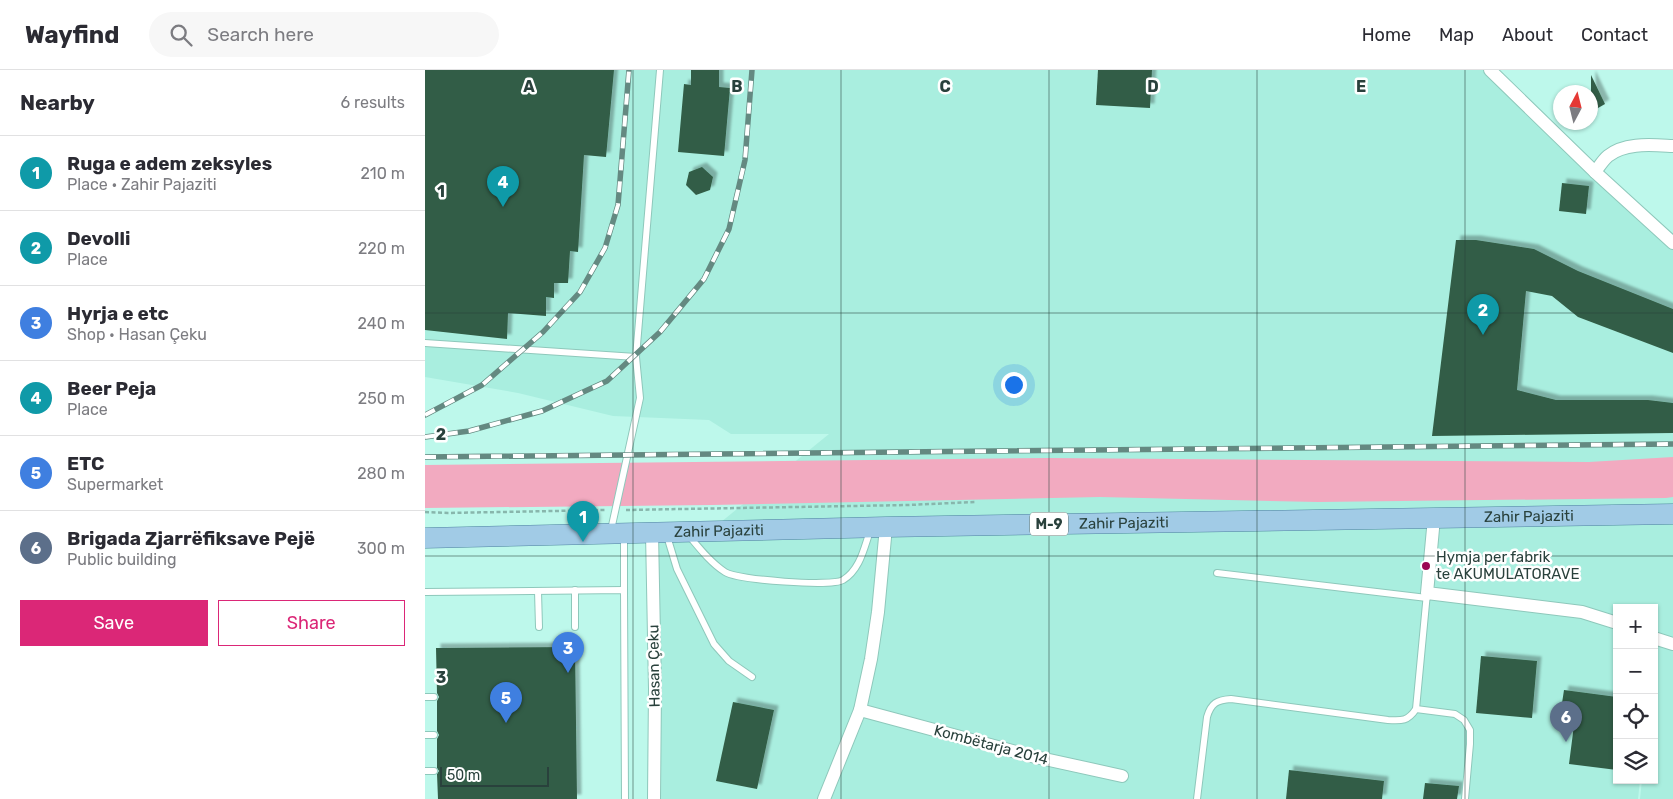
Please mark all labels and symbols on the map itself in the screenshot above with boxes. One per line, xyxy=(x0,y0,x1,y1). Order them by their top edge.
text: A xyxy=(523,77,535,96)
text: B xyxy=(731,77,743,96)
text: C xyxy=(939,77,951,96)
text: D xyxy=(1147,77,1159,96)
text: E xyxy=(1356,77,1366,96)
north arrow xyxy=(1553,85,1598,130)
pin: 4 xyxy=(487,166,519,207)
text: 1 xyxy=(437,182,445,201)
pin: 2 xyxy=(1467,294,1499,335)
your location xyxy=(1001,372,1027,398)
text: 2 xyxy=(436,425,446,444)
pin: 1 xyxy=(567,501,599,542)
street label: Zahir Pajaziti xyxy=(1484,507,1574,526)
road number: M-9 xyxy=(1030,512,1068,536)
street label: Zahir Pajaziti xyxy=(1079,513,1169,533)
street label: Zahir Pajaziti xyxy=(674,521,764,541)
place label: Hymja per fabrik te AKUMULATORAVE xyxy=(1436,548,1580,583)
marker: Hymja per fabrik te AKUMULATORAVE xyxy=(1420,560,1432,572)
street label: Hasan Çeku xyxy=(644,624,664,708)
pin: 3 xyxy=(552,632,584,673)
text: 3 xyxy=(436,668,446,687)
pin: 5 xyxy=(490,682,522,723)
pin: 6 xyxy=(1550,701,1582,742)
street label: Kombëtarja 2014 xyxy=(932,721,1050,769)
scale bar xyxy=(440,764,549,787)

